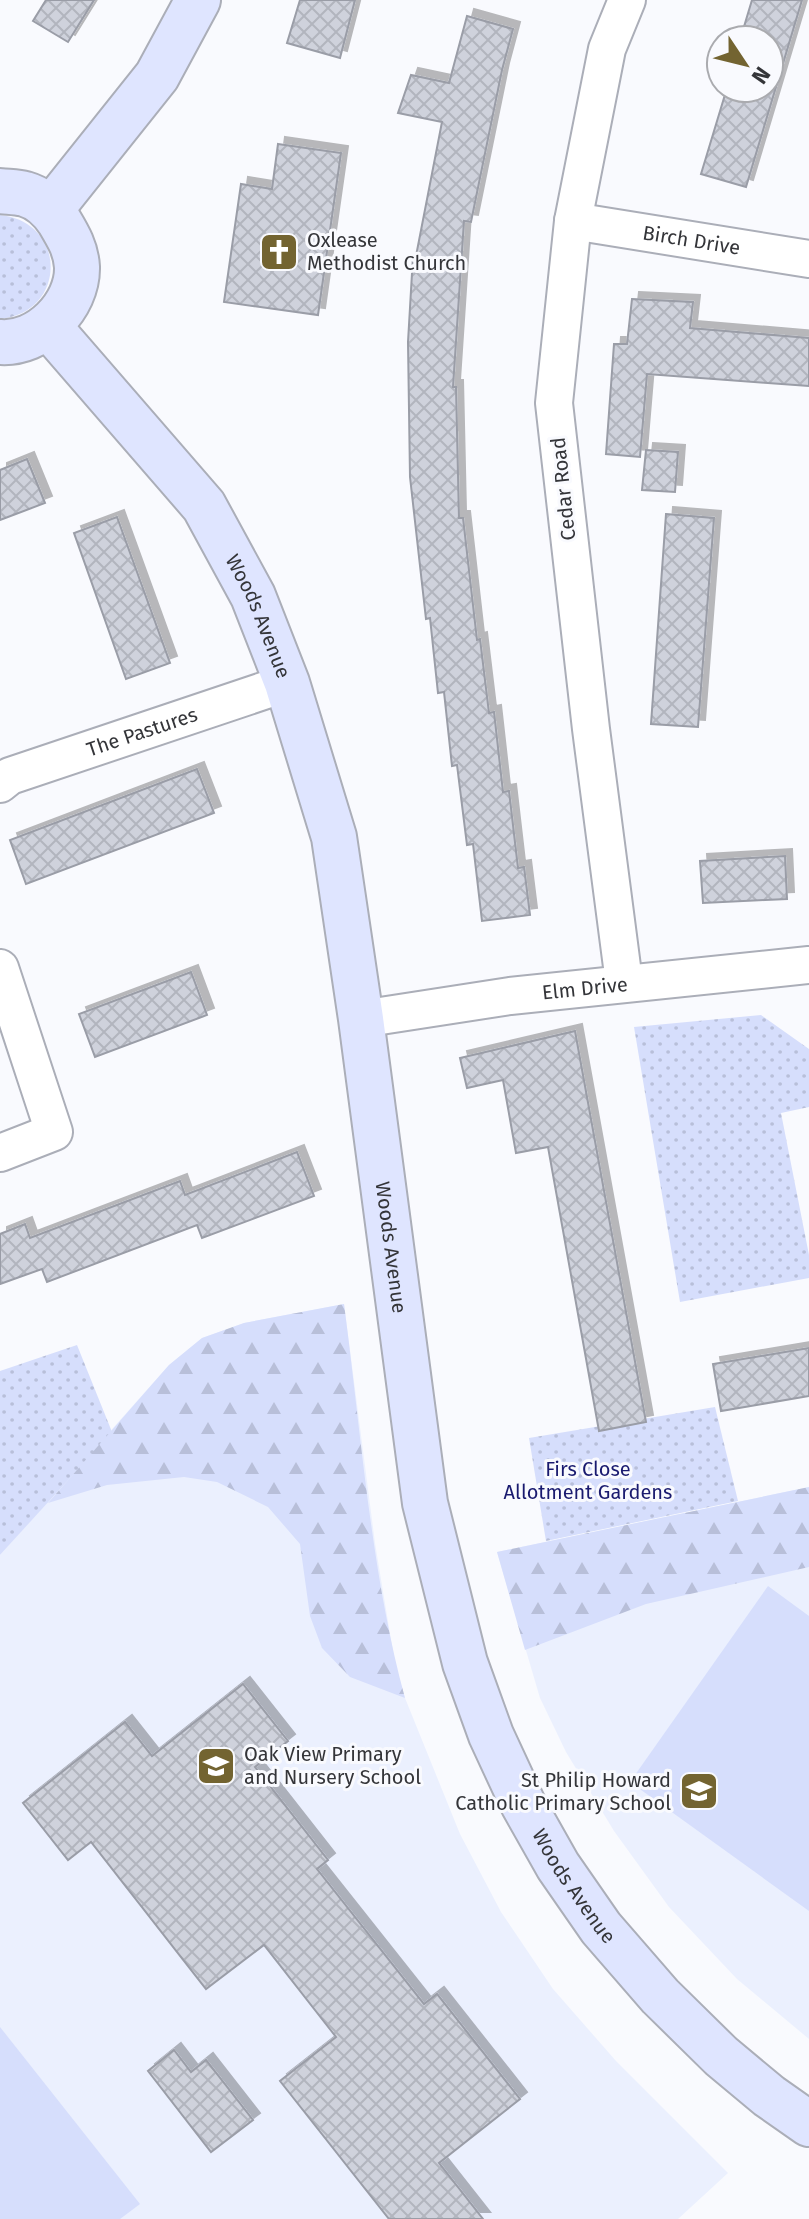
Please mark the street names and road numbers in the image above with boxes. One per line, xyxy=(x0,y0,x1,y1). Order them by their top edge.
street label: Birch Drive xyxy=(641,220,742,260)
street label: Cedar Road xyxy=(546,436,580,542)
street label: Woods Avenue xyxy=(221,550,296,682)
street label: The Pastures xyxy=(84,702,200,761)
street label: Elm Drive xyxy=(541,972,629,1005)
street label: Woods Avenue xyxy=(371,1180,412,1315)
street label: Woods Avenue xyxy=(527,1824,621,1948)

